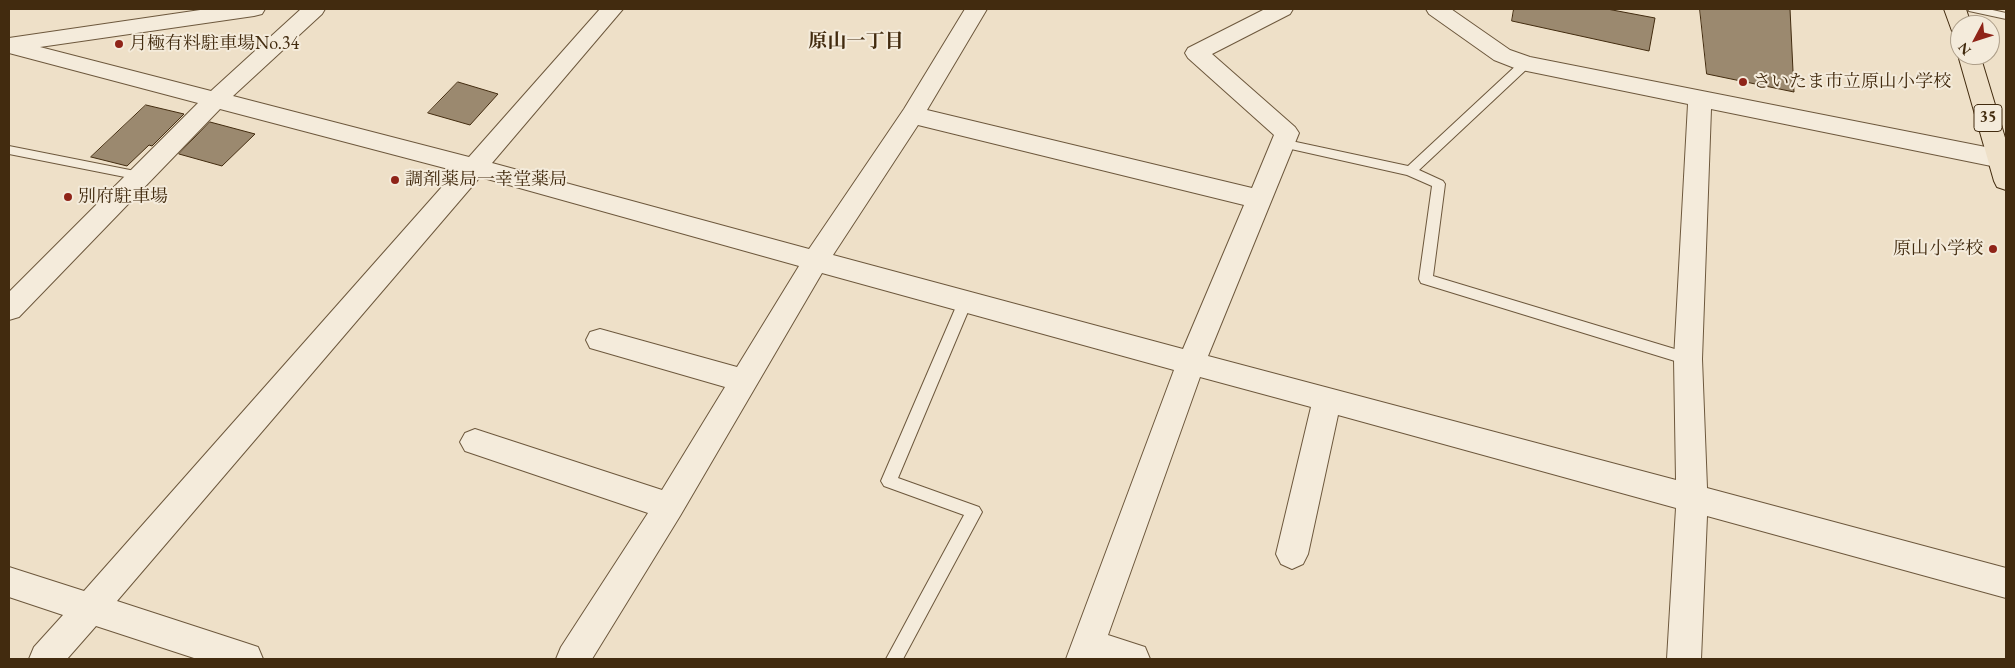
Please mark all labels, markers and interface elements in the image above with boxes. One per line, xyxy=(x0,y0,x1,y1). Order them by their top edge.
north arrow xyxy=(1950,15,2000,65)
district label: 原山一丁目 xyxy=(809,31,903,53)
place label: 月極有料駐車場No.34 xyxy=(129,33,299,55)
marker: 月極有料駐車場No.34 xyxy=(113,38,125,50)
text: N xyxy=(1954,39,1975,59)
place label: さいたま市立原山小学校 xyxy=(1753,71,1951,93)
marker: さいたま市立原山小学校 xyxy=(1737,76,1749,88)
road number: 35 xyxy=(1974,105,2002,132)
place label: 調剤薬局一幸堂薬局 xyxy=(405,169,567,191)
marker: 調剤薬局一幸堂薬局 xyxy=(389,174,401,186)
place label: 別府駐車場 xyxy=(78,186,168,208)
marker: 別府駐車場 xyxy=(62,191,74,203)
place label: 原山小学校 xyxy=(1893,238,1983,260)
marker: 原山小学校 xyxy=(1987,243,1999,255)

